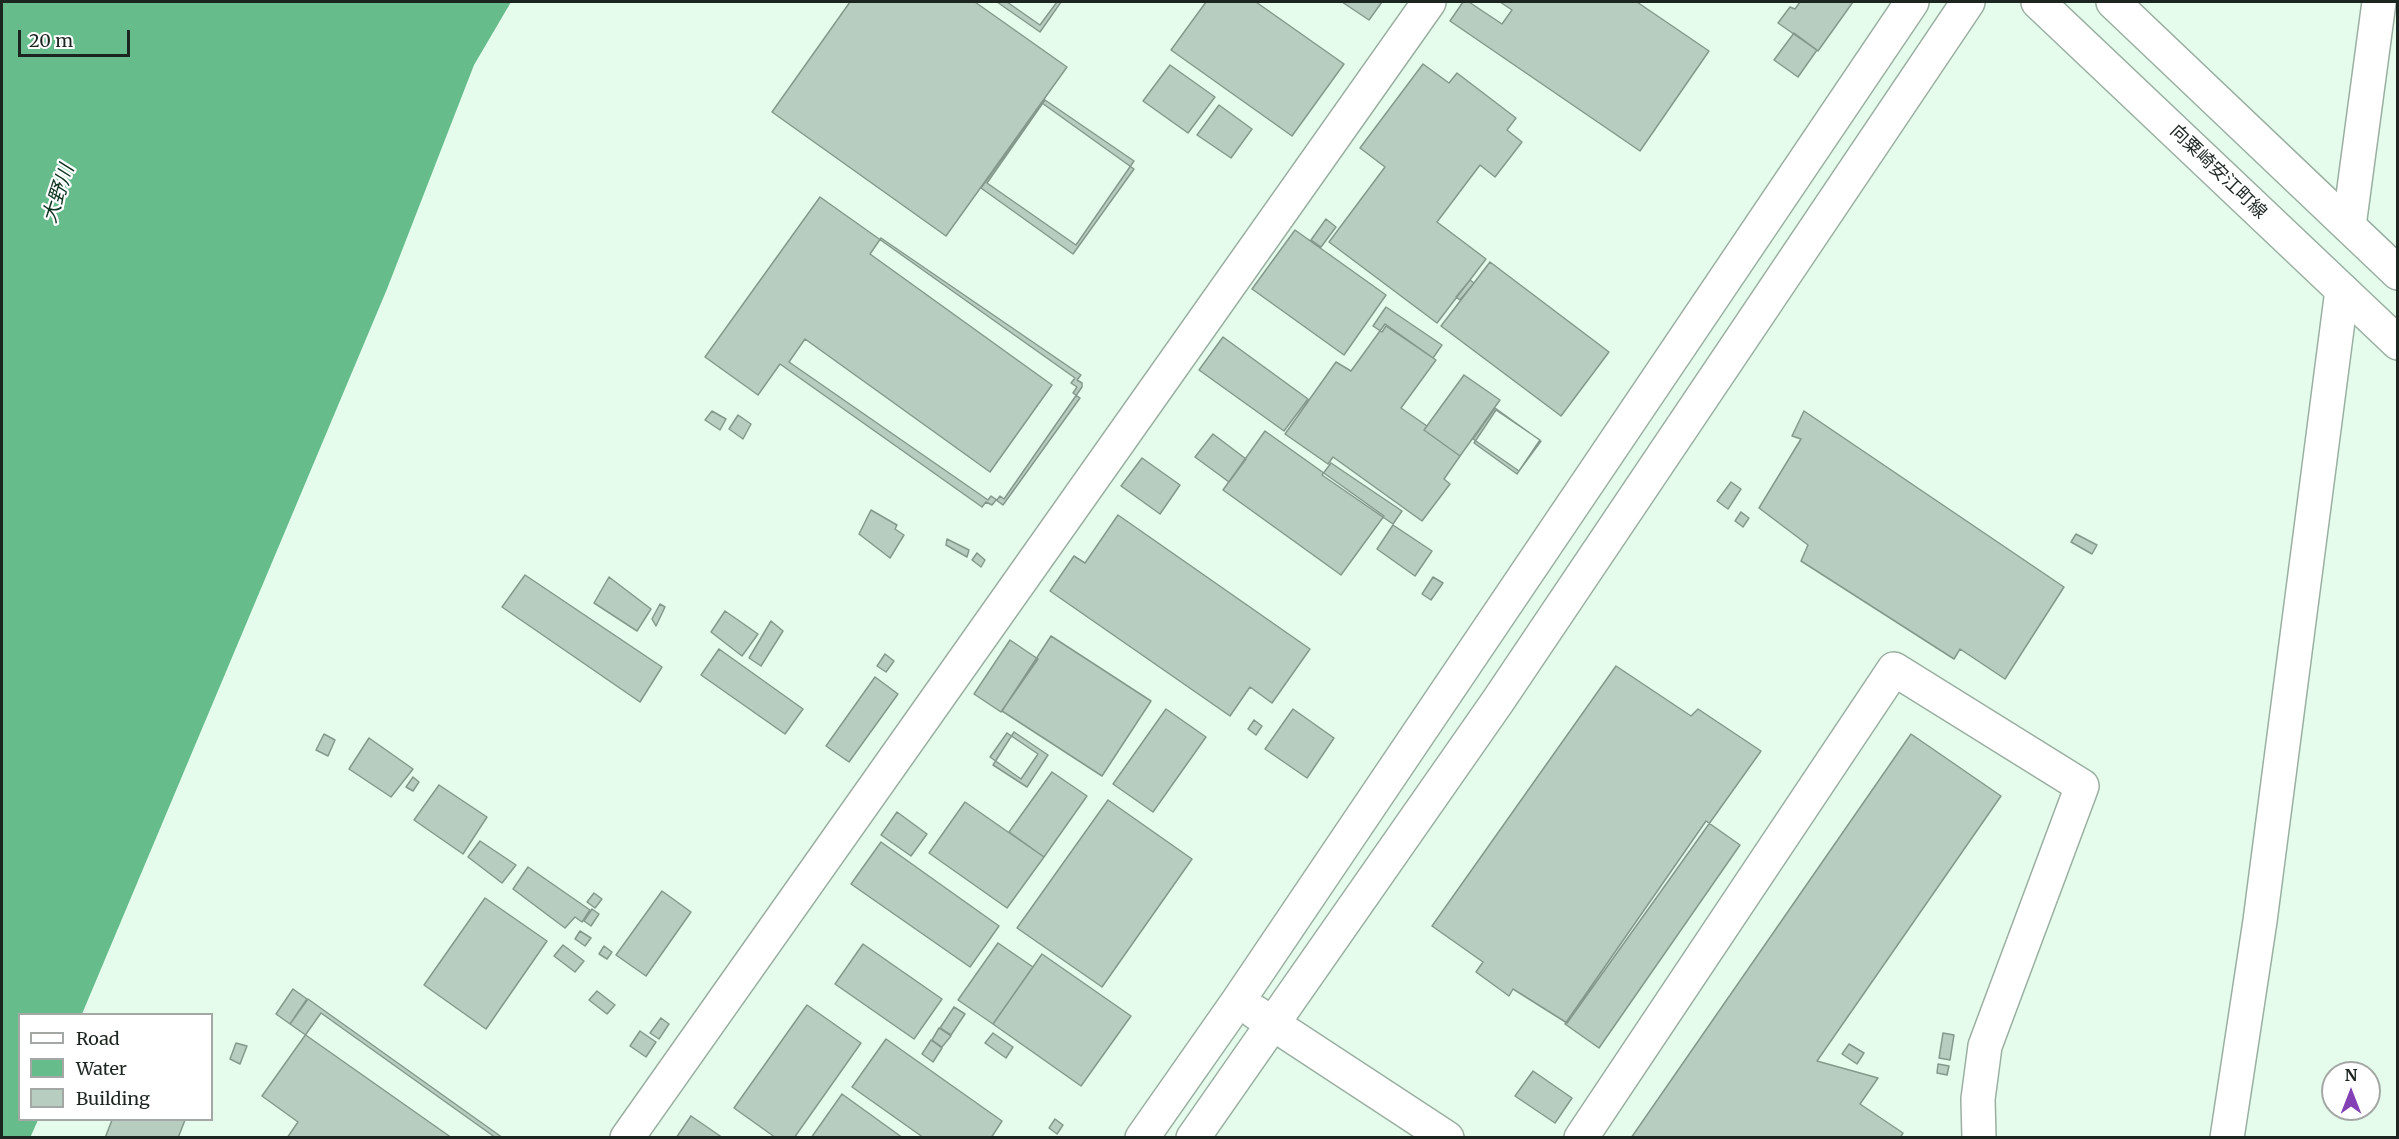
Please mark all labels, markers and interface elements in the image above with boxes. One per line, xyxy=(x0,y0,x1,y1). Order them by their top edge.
scale bar xyxy=(21,18,134,56)
text: 20 m xyxy=(29,29,73,52)
street label: 向粟崎安江町線 xyxy=(2165,120,2271,224)
water label: 大野川 xyxy=(38,162,80,226)
legend xyxy=(18,1013,213,1121)
text: Road xyxy=(76,1027,120,1050)
text: Water xyxy=(76,1057,127,1080)
north arrow xyxy=(2321,1061,2381,1121)
text: N xyxy=(2345,1065,2357,1085)
text: Building xyxy=(76,1087,150,1110)

